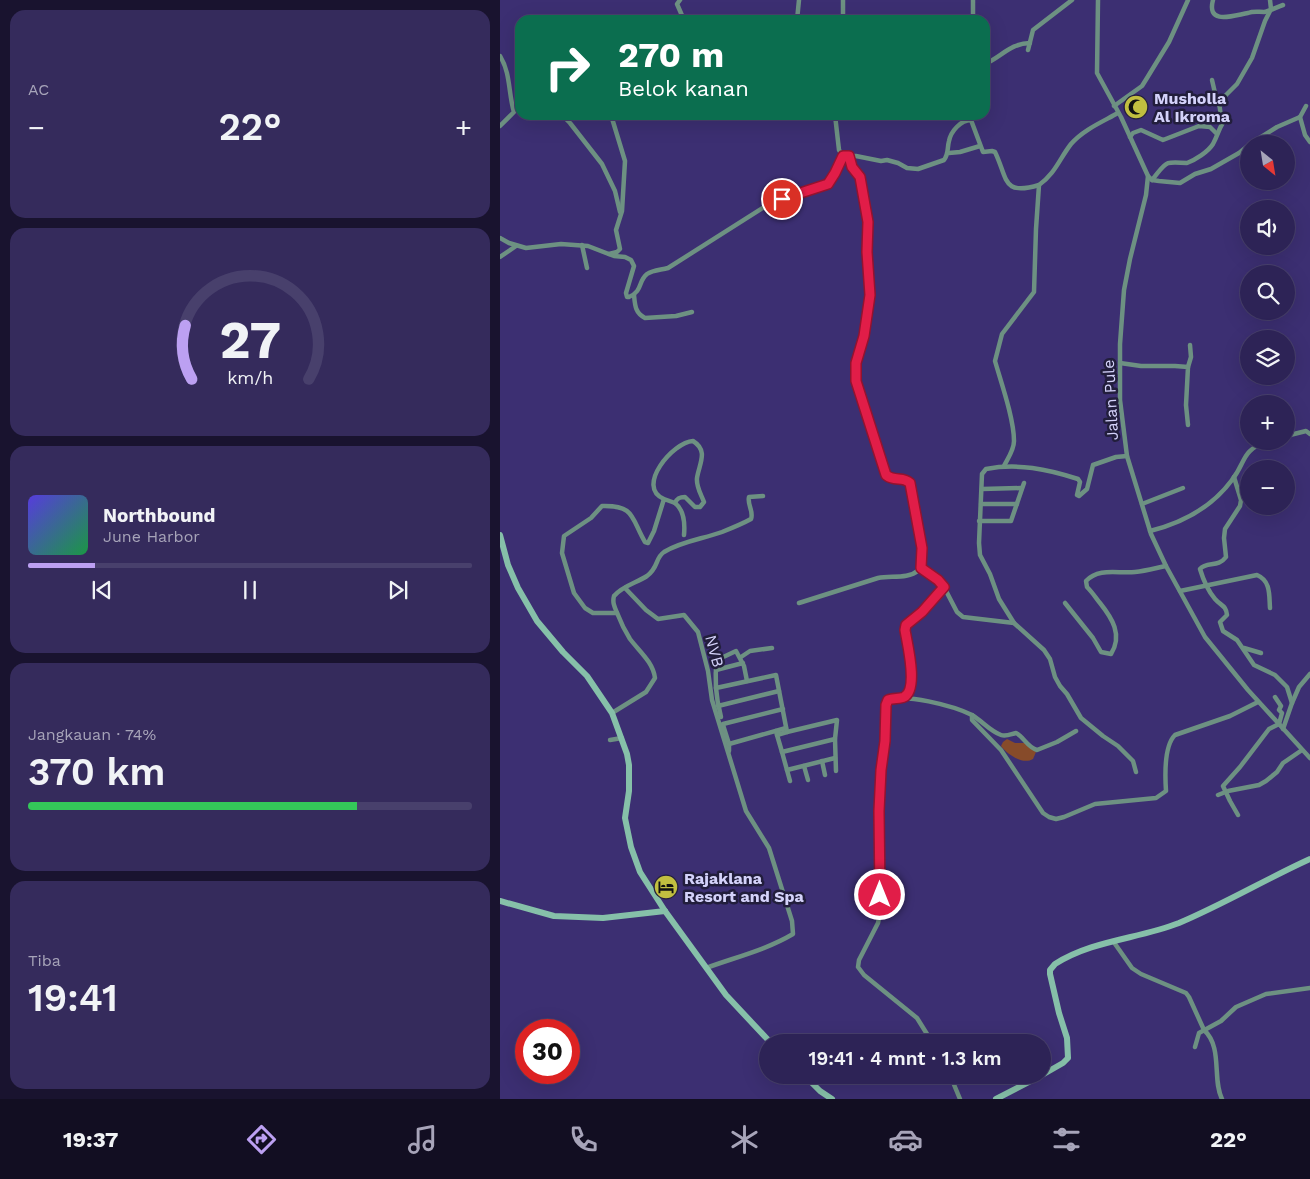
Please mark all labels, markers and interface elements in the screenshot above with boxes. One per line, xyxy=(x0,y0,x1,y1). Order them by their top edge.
text: 270 m xyxy=(618,34,724,76)
icon: right xyxy=(535,35,600,100)
text: Belok kanan xyxy=(618,76,749,101)
text: AC xyxy=(28,80,49,99)
place label: Musholla Al Ikroma xyxy=(1154,89,1231,126)
mosque icon: Musholla Al Ikroma xyxy=(1123,94,1149,120)
text: 22° xyxy=(218,105,282,149)
text: − xyxy=(28,111,45,144)
text: + xyxy=(455,111,472,144)
north arrow xyxy=(1240,135,1295,190)
map controls xyxy=(1240,135,1295,515)
pin xyxy=(761,178,803,220)
icon: arrive xyxy=(768,185,796,213)
button: sound xyxy=(1240,200,1295,255)
button: search xyxy=(1240,265,1295,320)
text: 27 xyxy=(219,310,281,371)
button: layers xyxy=(1240,330,1295,385)
street label: Jalan Pule xyxy=(1099,359,1122,441)
text: km/h xyxy=(227,367,273,388)
button: + xyxy=(1240,395,1295,450)
button: − xyxy=(1240,460,1295,515)
text: Northbound xyxy=(103,504,215,527)
text: June Harbor xyxy=(103,527,200,546)
icon: previous xyxy=(88,576,116,604)
icon: pause xyxy=(236,576,264,604)
icon: next xyxy=(384,576,412,604)
street label: NVB xyxy=(701,633,728,669)
text: Jangkauan · 74% xyxy=(28,725,156,744)
text: 370 km xyxy=(28,750,165,794)
position arrow xyxy=(853,868,905,920)
place label: Rajaklana Resort and Spa xyxy=(684,869,805,906)
hotel icon: Rajaklana Resort and Spa xyxy=(653,874,679,900)
text: Tiba xyxy=(28,951,61,970)
text: 19:41 xyxy=(28,976,118,1020)
speed limit sign: 30 xyxy=(515,1019,580,1084)
text: 19:41 · 4 mnt · 1.3 km xyxy=(809,1047,1001,1070)
icon: directions xyxy=(244,1122,279,1157)
icon: music xyxy=(405,1122,440,1157)
icon: phone xyxy=(566,1122,601,1157)
icon: climate xyxy=(727,1122,762,1157)
icon: car xyxy=(888,1122,923,1157)
icon: filters xyxy=(1049,1122,1084,1157)
text: 19:37 xyxy=(63,1127,118,1152)
text: 22° xyxy=(1210,1127,1247,1152)

